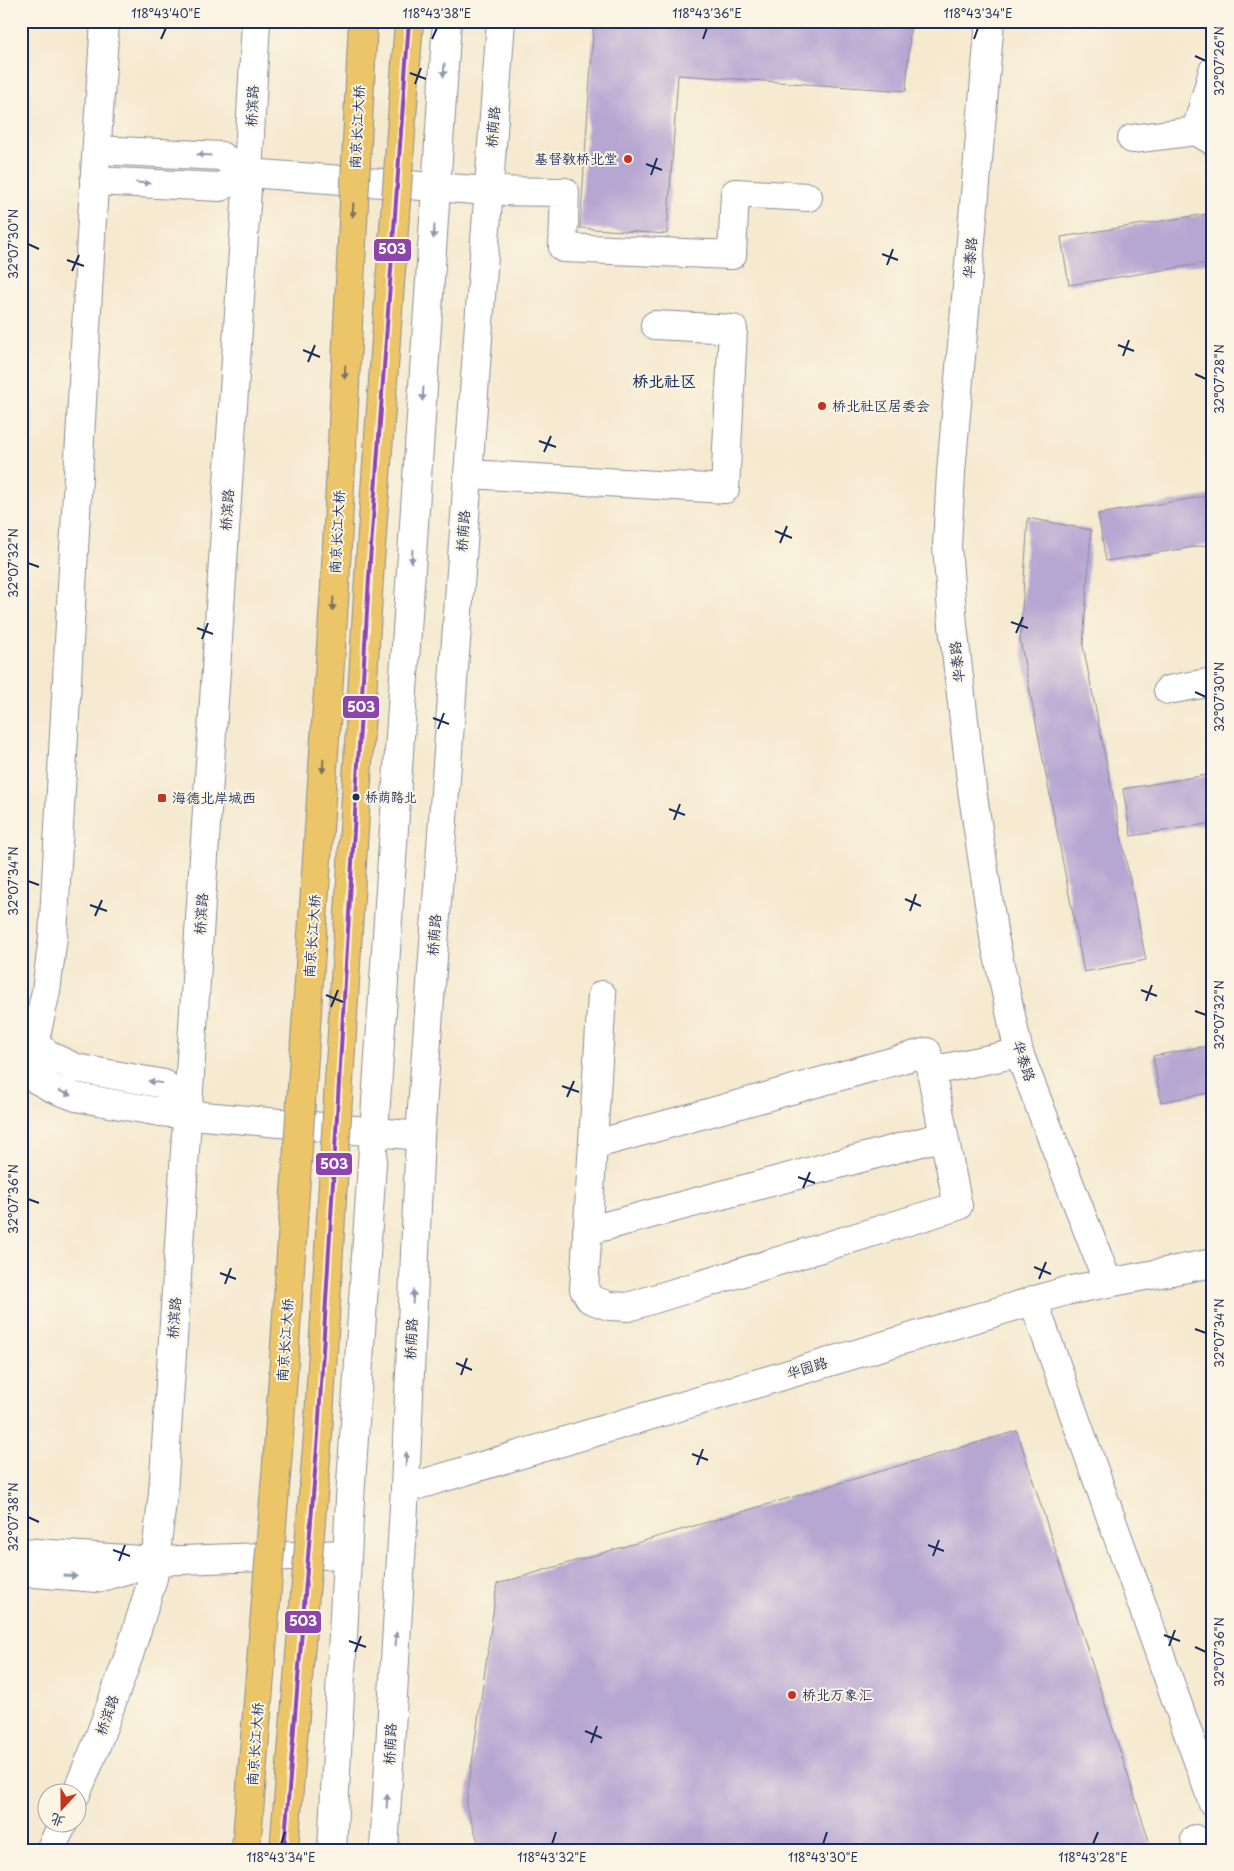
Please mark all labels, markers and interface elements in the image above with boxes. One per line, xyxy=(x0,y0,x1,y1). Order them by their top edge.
text: 118°43'40"E xyxy=(131,4,201,22)
text: 118°43'38"E xyxy=(403,4,471,22)
text: 118°43'36"E xyxy=(672,4,742,22)
text: 118°43'34"E xyxy=(943,4,1013,22)
text: 32°07'26"N xyxy=(1210,26,1228,96)
one-way arrow xyxy=(440,62,448,78)
street label: 桥滨路 xyxy=(240,84,263,127)
street label: 南京长江大桥 xyxy=(344,84,369,169)
street label: 桥荫路 xyxy=(480,105,505,149)
place label: 基督教桥北堂 xyxy=(534,148,618,169)
one-way arrow xyxy=(196,151,212,159)
marker: 基督教桥北堂 xyxy=(622,153,634,165)
one-way arrow xyxy=(135,180,151,188)
one-way arrow xyxy=(349,202,357,218)
text: 32°07'30"N xyxy=(4,209,22,279)
one-way arrow xyxy=(429,224,437,240)
street label: 华泰路 xyxy=(957,236,982,280)
line badge: 503 xyxy=(373,238,412,262)
text: 503 xyxy=(378,238,406,259)
text: 32°07'28"N xyxy=(1210,344,1228,414)
one-way arrow xyxy=(341,364,349,380)
district label: 桥北社区 xyxy=(632,368,696,392)
one-way arrow xyxy=(419,386,427,402)
place label: 桥北社区居委会 xyxy=(832,395,930,416)
marker: 桥北社区居委会 xyxy=(816,400,828,412)
street label: 桥滨路 xyxy=(215,488,238,532)
street label: 南京长江大桥 xyxy=(324,489,349,574)
street label: 桥荫路 xyxy=(451,509,474,553)
text: 32°07'32"N xyxy=(4,528,22,598)
one-way arrow xyxy=(408,549,416,565)
one-way arrow xyxy=(329,597,337,613)
street label: 华泰路 xyxy=(944,640,969,684)
text: 32°07'30"N xyxy=(1210,662,1228,732)
line badge: 503 xyxy=(342,695,380,719)
text: 503 xyxy=(347,696,375,717)
one-way arrow xyxy=(318,759,326,775)
place label: 海德北岸城西 xyxy=(172,787,256,808)
place label: 桥荫路北 xyxy=(365,787,417,806)
marker: 海德北岸城西 xyxy=(156,792,168,804)
marker: 桥荫路北 xyxy=(351,792,361,802)
text: 32°07'34"N xyxy=(4,846,22,916)
street label: 桥滨路 xyxy=(189,892,212,936)
street label: 南京长江大桥 xyxy=(298,893,325,979)
street label: 桥荫路 xyxy=(422,913,445,957)
text: 32°07'32"N xyxy=(1210,980,1228,1050)
street label: 华泰路 xyxy=(1008,1038,1041,1084)
one-way arrow xyxy=(147,1078,163,1086)
one-way arrow xyxy=(57,1090,72,1097)
line badge: 503 xyxy=(315,1152,353,1176)
text: 503 xyxy=(320,1153,348,1174)
text: 32°07'36"N xyxy=(4,1164,22,1234)
one-way arrow xyxy=(409,1289,417,1305)
street label: 桥滨路 xyxy=(162,1296,185,1340)
street label: 南京长江大桥 xyxy=(271,1297,298,1383)
text: 32°07'34"N xyxy=(1210,1298,1228,1368)
street label: 桥荫路 xyxy=(399,1317,422,1360)
street label: 华园路 xyxy=(784,1351,830,1384)
one-way arrow xyxy=(402,1451,410,1467)
text: 32°07'38"N xyxy=(4,1482,22,1552)
one-way arrow xyxy=(62,1572,78,1580)
line badge: 503 xyxy=(284,1610,322,1634)
text: 503 xyxy=(289,1610,317,1631)
text: 32°07'36"N xyxy=(1210,1617,1228,1687)
one-way arrow xyxy=(392,1631,400,1647)
place label: 桥北万象汇 xyxy=(802,1684,872,1705)
marker: 桥北万象汇 xyxy=(786,1689,798,1701)
street label: 桥滨路 xyxy=(89,1692,124,1738)
street label: 南京长江大桥 xyxy=(241,1701,268,1787)
street label: 桥荫路 xyxy=(378,1722,401,1765)
north arrow xyxy=(38,1784,88,1834)
one-way arrow xyxy=(383,1793,391,1809)
text: 北 xyxy=(47,1808,67,1833)
text: 118°43'34"E xyxy=(246,1848,316,1866)
text: 118°43'32"E xyxy=(517,1848,587,1866)
text: 118°43'30"E xyxy=(788,1848,858,1866)
text: 118°43'28"E xyxy=(1058,1848,1128,1866)

